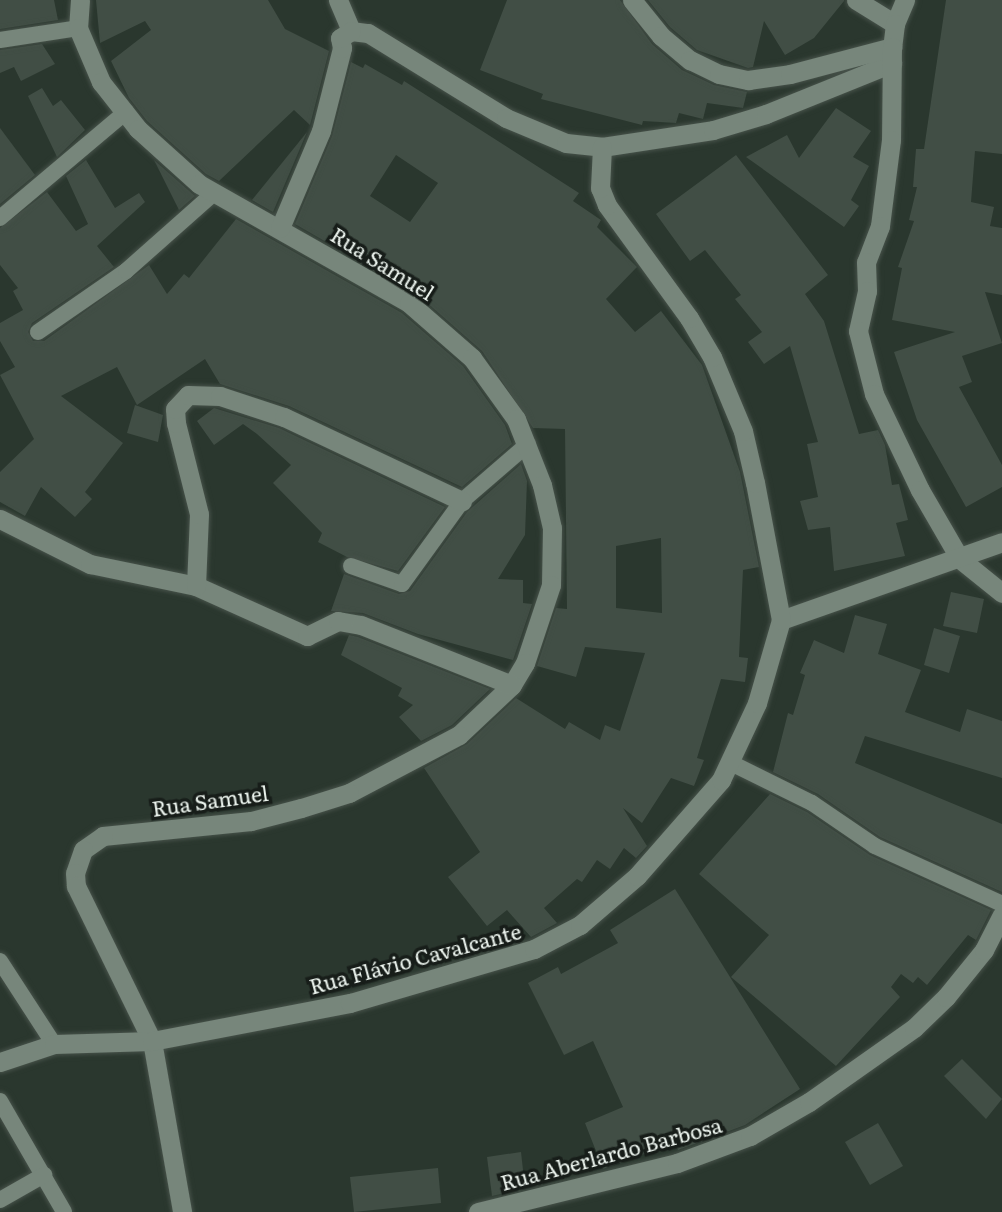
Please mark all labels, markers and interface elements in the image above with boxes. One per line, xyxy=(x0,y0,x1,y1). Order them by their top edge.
street label: Rua Samuel xyxy=(327,221,439,305)
street label: Rua Samuel xyxy=(150,779,270,821)
street label: Rua Flávio Cavalcante xyxy=(306,918,524,998)
street label: Rua Aberlardo Barbosa xyxy=(498,1111,724,1195)

